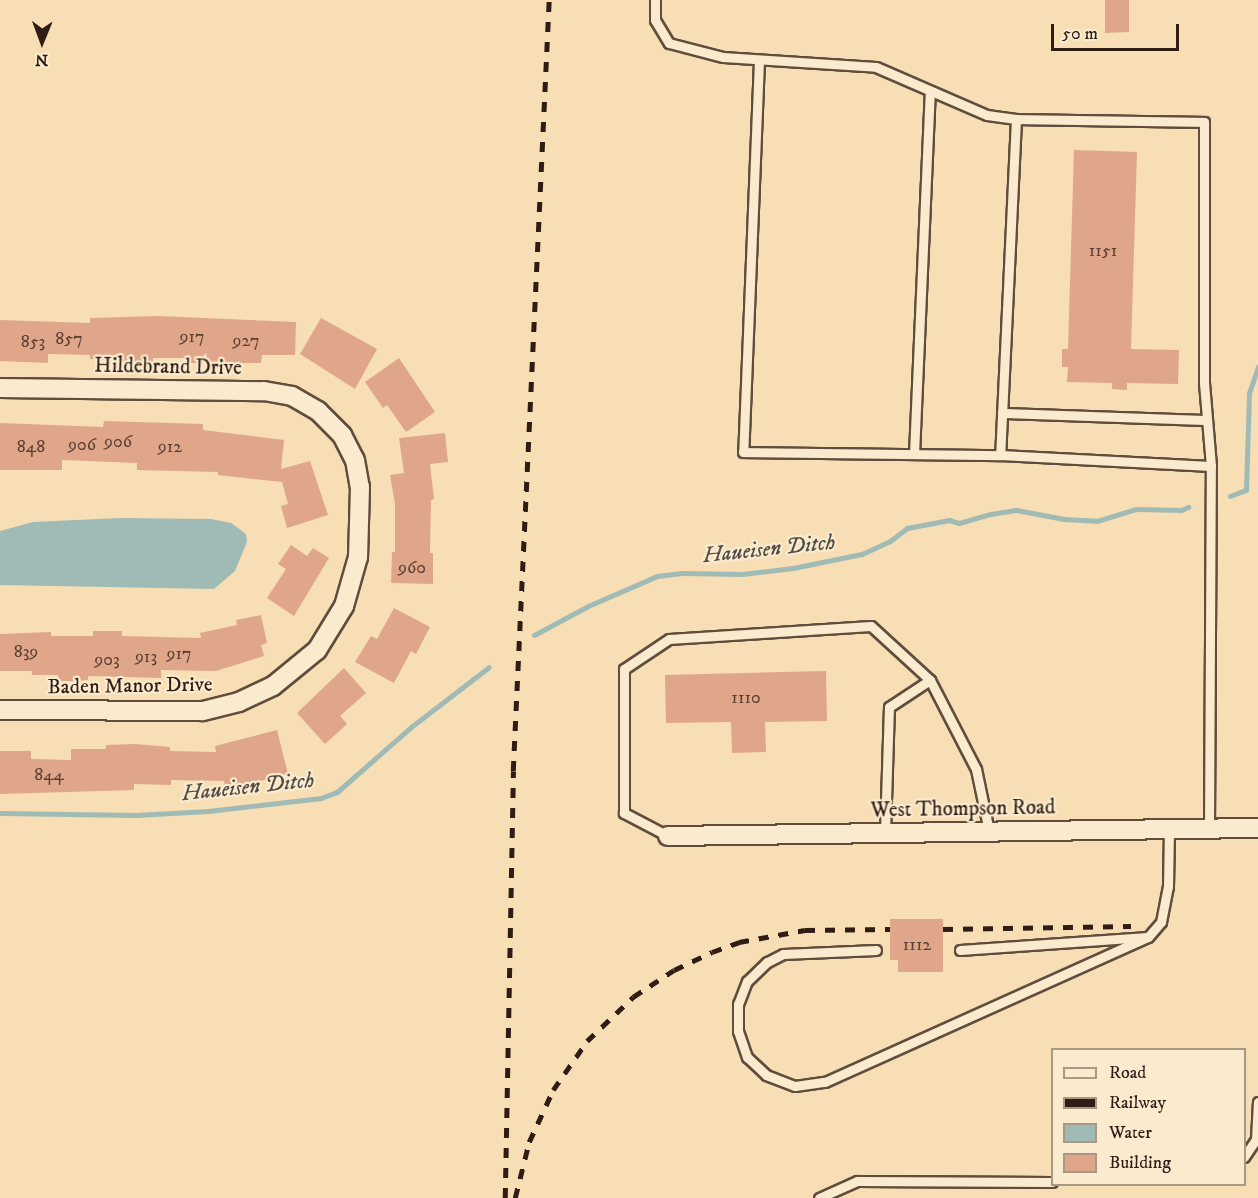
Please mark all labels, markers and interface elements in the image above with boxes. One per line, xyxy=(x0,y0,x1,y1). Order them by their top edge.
north arrow xyxy=(12,12,72,72)
scale bar xyxy=(1054,12,1182,50)
text: 50 m xyxy=(1062,23,1098,45)
text: N xyxy=(35,50,48,70)
house number: 1151 xyxy=(1089,240,1117,262)
house number: 917 xyxy=(180,326,204,348)
house number: 857 xyxy=(55,328,83,350)
house number: 927 xyxy=(233,330,259,352)
house number: 853 xyxy=(21,331,45,353)
street label: Hildebrand Drive xyxy=(94,353,242,381)
house number: 906 xyxy=(104,431,132,453)
house number: 906 xyxy=(68,434,96,456)
house number: 848 xyxy=(17,436,45,458)
house number: 912 xyxy=(158,436,182,458)
water label: Haueisen Ditch xyxy=(701,529,837,569)
house number: 960 xyxy=(398,557,426,579)
house number: 839 xyxy=(14,641,38,663)
house number: 917 xyxy=(167,643,191,665)
house number: 913 xyxy=(135,646,157,668)
house number: 903 xyxy=(94,649,120,671)
street label: Baden Manor Drive xyxy=(47,672,213,700)
house number: 1110 xyxy=(731,687,761,709)
house number: 844 xyxy=(34,764,64,786)
water label: Haueisen Ditch xyxy=(180,767,316,807)
street label: West Thompson Road xyxy=(870,795,1056,823)
house number: 1112 xyxy=(903,934,931,956)
legend xyxy=(1051,1048,1246,1186)
text: Road xyxy=(1109,1062,1146,1084)
text: Railway xyxy=(1109,1092,1166,1114)
text: Water xyxy=(1109,1122,1152,1144)
text: Building xyxy=(1109,1152,1171,1174)

